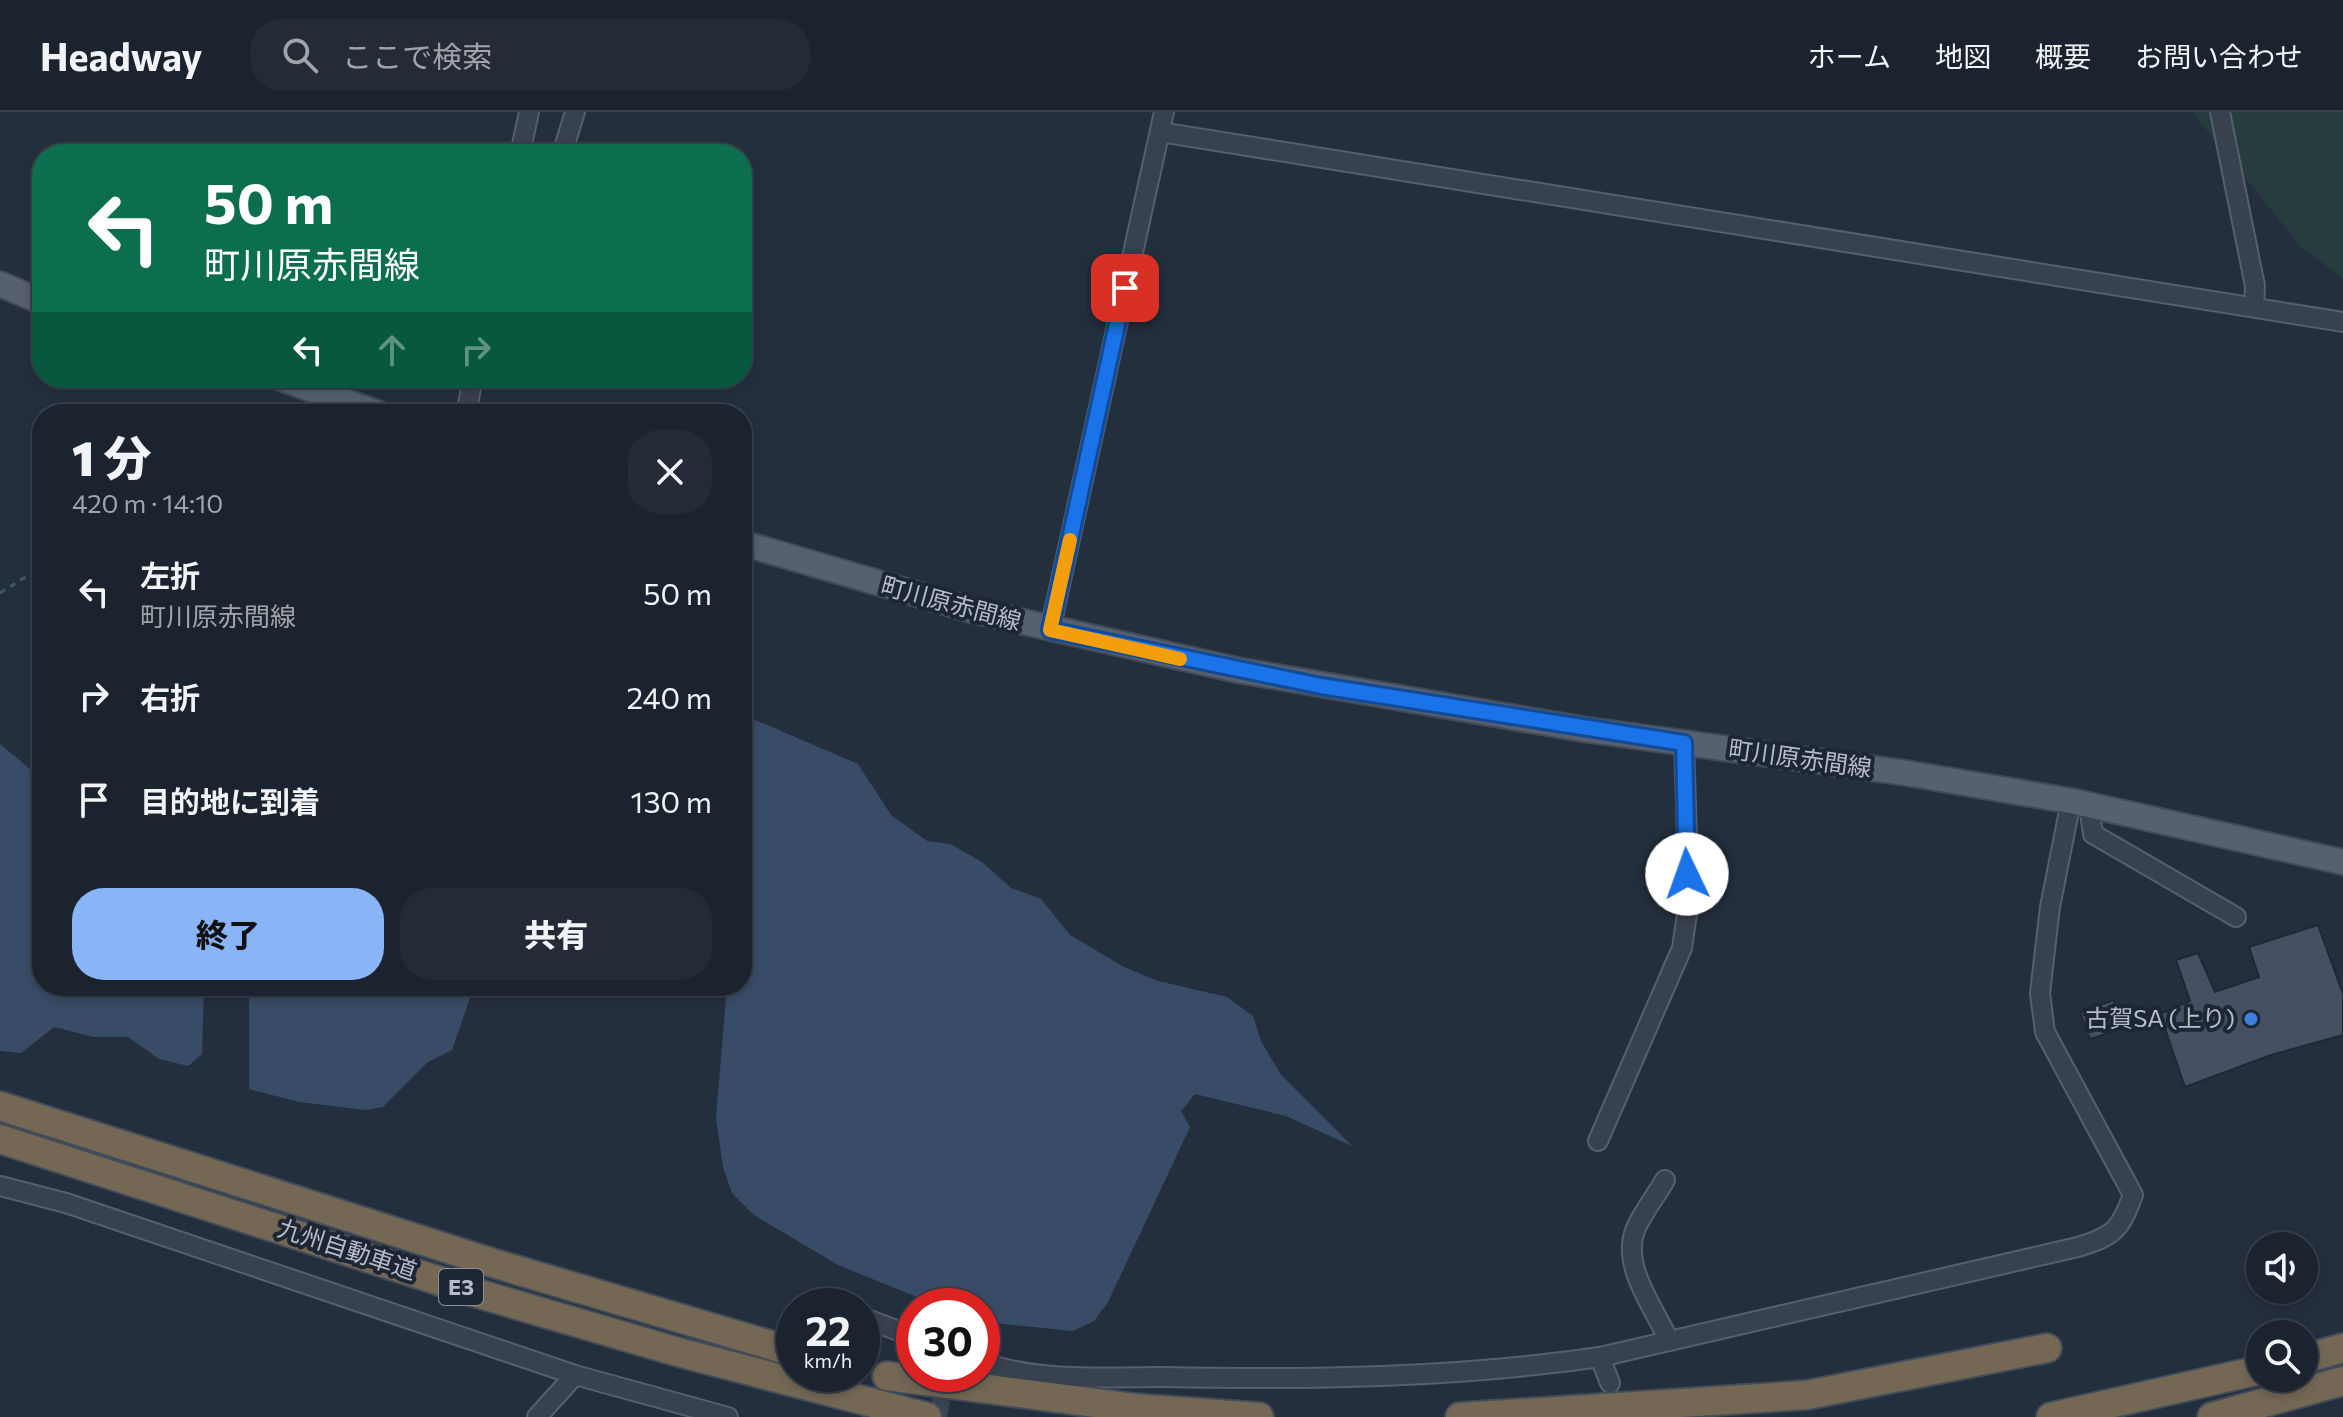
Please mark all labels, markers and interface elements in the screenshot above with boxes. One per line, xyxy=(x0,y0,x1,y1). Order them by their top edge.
search box xyxy=(250,19,810,91)
text: Headway xyxy=(40,32,202,79)
icon: search xyxy=(278,33,322,77)
text: ここで検索 xyxy=(342,37,492,74)
text: ホーム xyxy=(1808,39,1891,73)
text: 地図 xyxy=(1935,39,1991,73)
text: 概要 xyxy=(2035,39,2091,73)
text: お問い合わせ xyxy=(2135,39,2303,73)
text: 50 m xyxy=(204,167,333,236)
icon: left xyxy=(72,176,176,280)
text: 町川原赤間線 xyxy=(204,241,420,285)
pin xyxy=(1091,254,1159,322)
icon: arrive xyxy=(1103,266,1147,310)
icon: left xyxy=(286,328,330,372)
icon: ahead xyxy=(370,328,414,372)
icon: right xyxy=(454,328,498,372)
text: 1 分 xyxy=(72,427,152,486)
button: close xyxy=(628,430,712,514)
text: 420 m · 14:10 xyxy=(72,487,223,518)
text: 左折 xyxy=(140,556,200,593)
icon: left xyxy=(72,570,116,614)
street label: 町川原赤間線 xyxy=(878,570,1025,635)
text: 50 m xyxy=(643,574,712,611)
text: 町川原赤間線 xyxy=(140,600,296,631)
icon: right xyxy=(72,674,116,718)
text: 右折 xyxy=(140,678,200,715)
text: 240 m xyxy=(626,678,712,715)
street label: 町川原赤間線 xyxy=(1727,733,1874,782)
icon: arrive xyxy=(72,778,116,822)
text: 目的地に到着 xyxy=(140,782,320,819)
text: 130 m xyxy=(631,782,712,819)
position arrow xyxy=(1645,832,1729,916)
button: 終了 xyxy=(72,888,384,980)
button: 共有 xyxy=(400,888,712,980)
place label: 古賀SA (上り) xyxy=(2085,1003,2235,1032)
marker: 古賀SA (上り) xyxy=(2242,1010,2260,1028)
street label: 九州自動車道 xyxy=(275,1213,420,1285)
map controls xyxy=(2246,1232,2318,1392)
button: sound xyxy=(2246,1232,2318,1304)
road number: E3 xyxy=(439,1269,483,1305)
speed limit sign: 30 xyxy=(896,1288,1000,1392)
text: 22 xyxy=(805,1305,851,1354)
button: search xyxy=(2246,1320,2318,1392)
text: km/h xyxy=(804,1348,852,1372)

